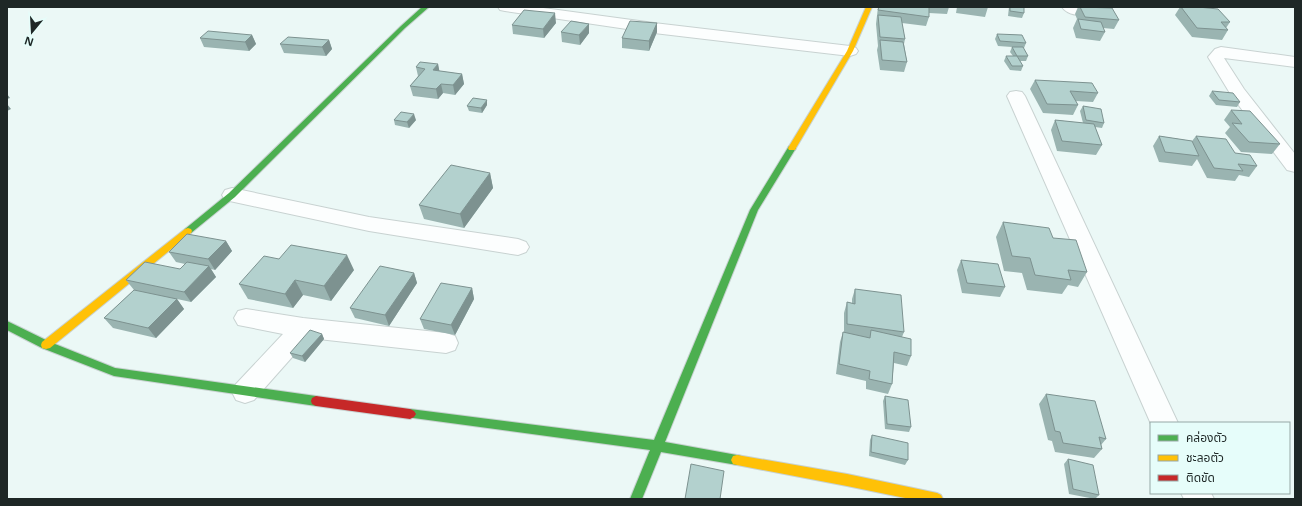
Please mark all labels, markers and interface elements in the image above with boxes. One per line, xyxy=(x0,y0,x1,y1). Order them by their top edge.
north arrow xyxy=(12,12,52,52)
text: N xyxy=(22,32,36,51)
legend xyxy=(1150,422,1290,494)
text: คล่องตัว xyxy=(1186,429,1227,447)
text: ชะลอตัว xyxy=(1186,449,1224,467)
text: ติดขัด xyxy=(1186,469,1215,487)

